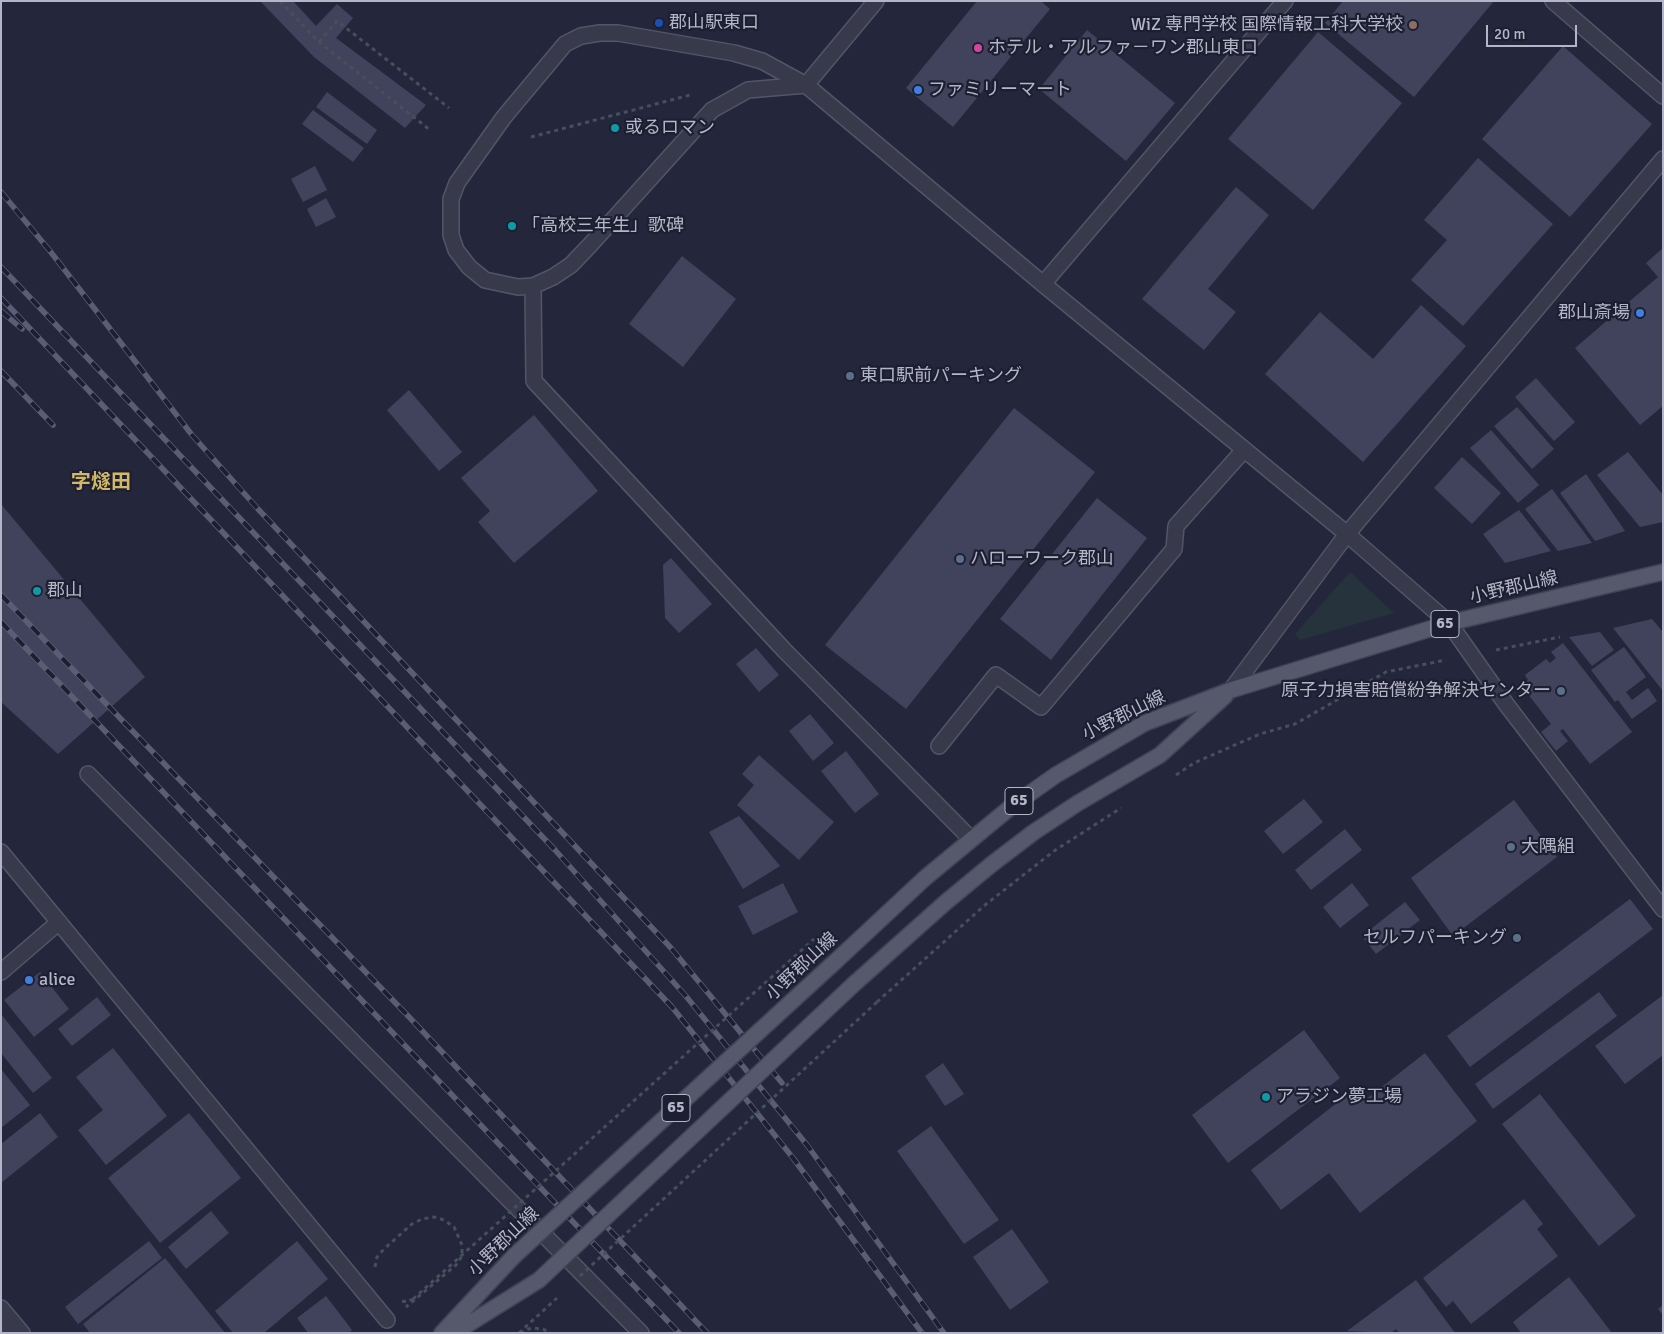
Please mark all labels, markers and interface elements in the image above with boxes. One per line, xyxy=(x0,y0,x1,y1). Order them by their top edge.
place label: 郡山駅東口 xyxy=(669,12,759,34)
place label: WiZ 専門学校 国際情報工科大学校 xyxy=(1131,14,1403,36)
scale bar xyxy=(1489,15,1580,47)
marker: 郡山駅東口 xyxy=(653,17,665,29)
marker: WiZ 専門学校 国際情報工科大学校 xyxy=(1407,19,1419,31)
text: 20 m xyxy=(1494,25,1525,43)
place label: ホテル・アルファ－ワン郡山東口 xyxy=(988,37,1258,59)
marker: ホテル・アルファ－ワン郡山東口 xyxy=(972,42,984,54)
place label: ファミリーマート xyxy=(928,79,1072,101)
marker: ファミリーマート xyxy=(912,84,924,96)
place label: 或るロマン xyxy=(625,117,715,139)
marker: 或るロマン xyxy=(609,122,621,134)
place label: 「高校三年生」歌碑 xyxy=(522,215,684,237)
marker: 「高校三年生」歌碑 xyxy=(506,220,518,232)
place label: 郡山斎場 xyxy=(1558,302,1630,324)
marker: 郡山斎場 xyxy=(1634,307,1646,319)
place label: 東口駅前パーキング xyxy=(860,365,1022,387)
marker: 東口駅前パーキング xyxy=(844,370,856,382)
district label: 字燧田 xyxy=(71,471,131,495)
place label: ハローワーク郡山 xyxy=(970,548,1114,570)
marker: ハローワーク郡山 xyxy=(954,553,966,565)
street label: 小野郡山線 xyxy=(1468,567,1560,609)
place label: 郡山 xyxy=(47,580,83,602)
marker: 郡山 xyxy=(31,585,43,597)
road number: 65 xyxy=(1431,610,1459,638)
place label: 原子力損害賠償紛争解決センター xyxy=(1281,680,1551,702)
marker: 原子力損害賠償紛争解決センター xyxy=(1555,685,1567,697)
street label: 小野郡山線 xyxy=(1079,687,1169,745)
road number: 65 xyxy=(1005,788,1033,814)
place label: 大隅組 xyxy=(1521,836,1575,858)
marker: 大隅組 xyxy=(1505,841,1517,853)
place label: セルフパーキング xyxy=(1363,927,1507,949)
street label: 小野郡山線 xyxy=(762,928,842,1006)
marker: セルフパーキング xyxy=(1511,932,1523,944)
place label: alice xyxy=(39,969,76,991)
marker: alice xyxy=(23,974,35,986)
place label: アラジン夢工場 xyxy=(1276,1086,1402,1108)
marker: アラジン夢工場 xyxy=(1260,1091,1272,1103)
road number: 65 xyxy=(662,1094,690,1122)
street label: 小野郡山線 xyxy=(464,1203,544,1281)

